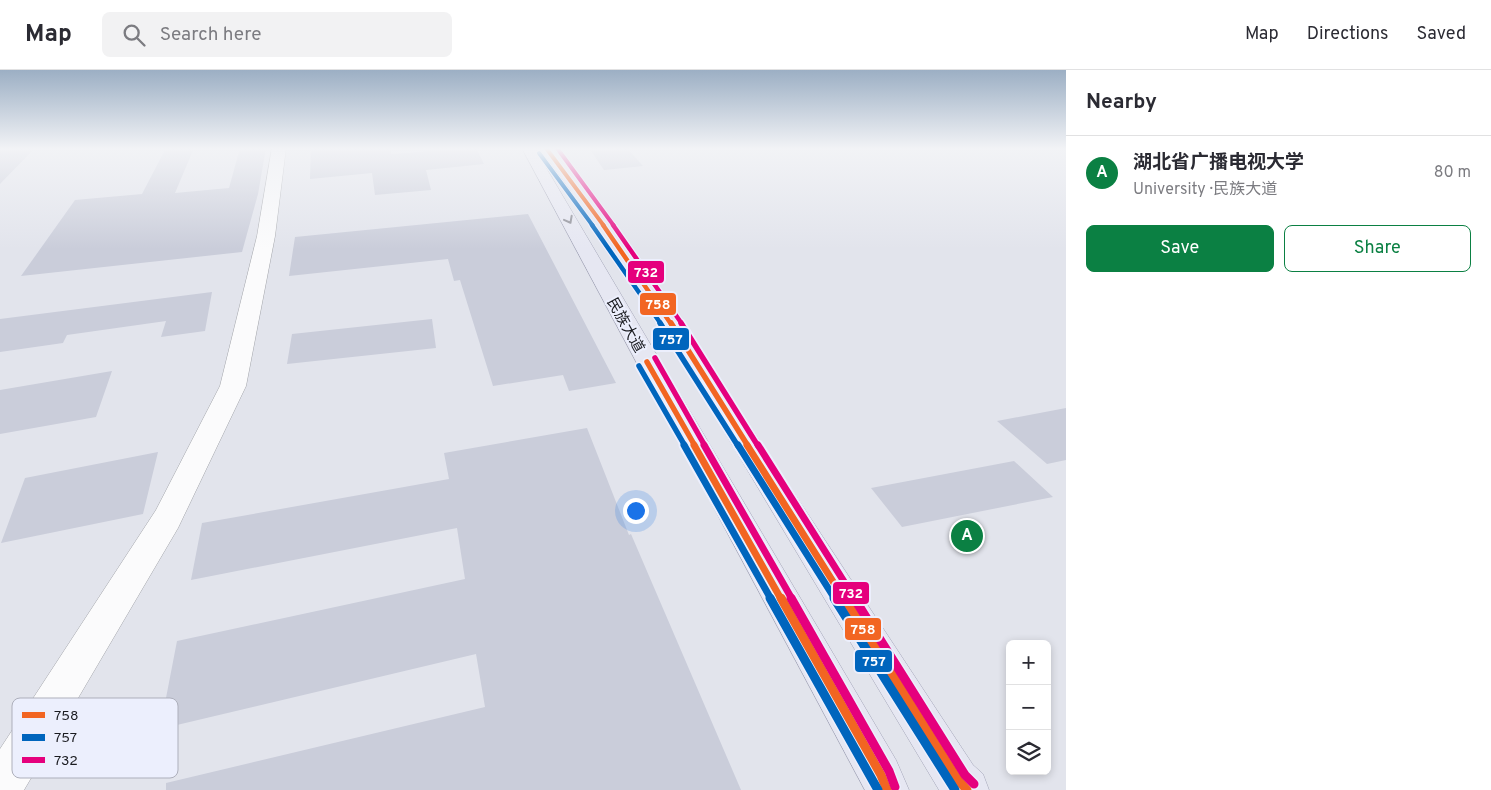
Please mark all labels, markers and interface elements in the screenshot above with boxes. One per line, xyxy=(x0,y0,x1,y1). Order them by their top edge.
search box xyxy=(102,12,452,57)
text: Map xyxy=(25,20,72,50)
icon: search xyxy=(120,21,148,49)
text: Search here xyxy=(160,23,261,47)
text: Map xyxy=(1245,23,1279,46)
text: Directions xyxy=(1307,23,1389,46)
text: Saved xyxy=(1417,23,1466,46)
text: Nearby xyxy=(1086,89,1157,116)
text: 湖北省广播电视大学 xyxy=(1133,151,1304,175)
text: A xyxy=(1096,163,1108,183)
text: 80 m xyxy=(1434,163,1471,183)
text: University · 民族大道 xyxy=(1133,180,1277,200)
one-way arrow xyxy=(563,215,573,224)
button: Save xyxy=(1086,225,1274,272)
button: Share xyxy=(1284,225,1471,272)
line badge: 732 xyxy=(627,260,665,284)
text: 732 xyxy=(634,265,658,282)
line badge: 758 xyxy=(639,292,677,316)
street label: 民族大道 xyxy=(602,295,648,357)
text: 758 xyxy=(646,297,670,314)
line badge: 757 xyxy=(652,327,690,351)
text: 757 xyxy=(659,332,683,349)
your location xyxy=(623,498,649,524)
pin: A xyxy=(951,517,983,555)
line badge: 732 xyxy=(832,581,870,605)
text: 732 xyxy=(839,586,863,603)
line badge: 758 xyxy=(844,617,882,641)
text: 758 xyxy=(851,622,875,639)
map controls xyxy=(1006,640,1051,775)
button: + xyxy=(1006,640,1051,685)
line badge: 757 xyxy=(854,649,893,673)
text: 757 xyxy=(862,654,886,671)
button: − xyxy=(1006,685,1051,730)
legend xyxy=(12,698,178,778)
text: 758 xyxy=(54,708,79,725)
text: 757 xyxy=(54,730,77,747)
button: layers xyxy=(1006,730,1051,775)
text: 732 xyxy=(54,753,78,770)

